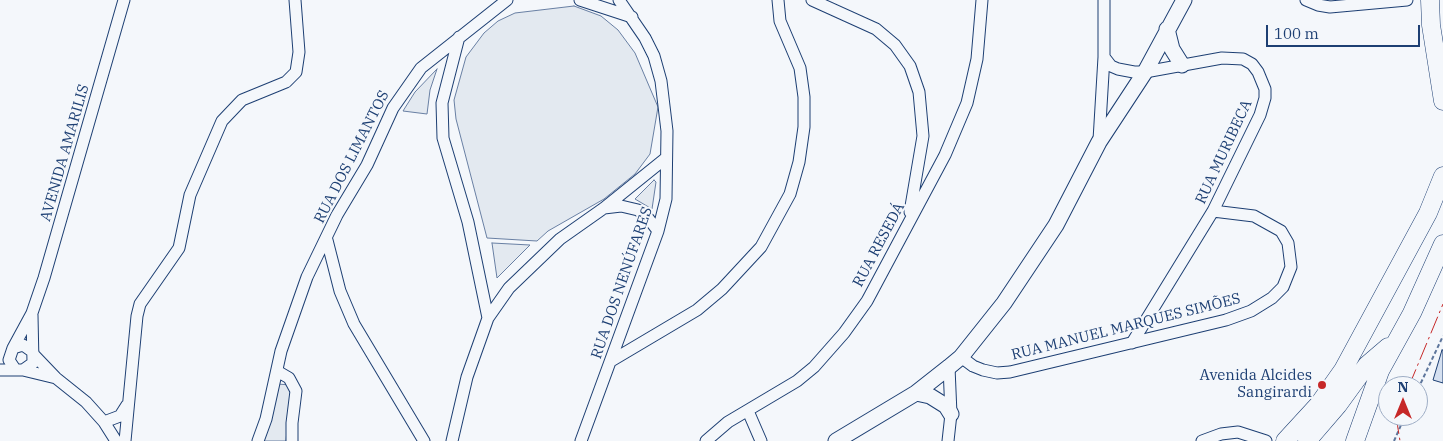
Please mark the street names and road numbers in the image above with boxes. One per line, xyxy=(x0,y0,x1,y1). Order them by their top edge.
street label: AVENIDA AMARILIS xyxy=(37,82,93,224)
street label: RUA DOS LIMANTOS xyxy=(311,88,393,226)
street label: RUA MURIBECA xyxy=(1192,97,1256,207)
street label: RUA RESEDÁ xyxy=(849,200,909,290)
street label: RUA DOS NENÚFARES xyxy=(588,205,656,361)
street label: RUA MANUEL MARQUES SIMÕES xyxy=(1010,290,1242,364)

